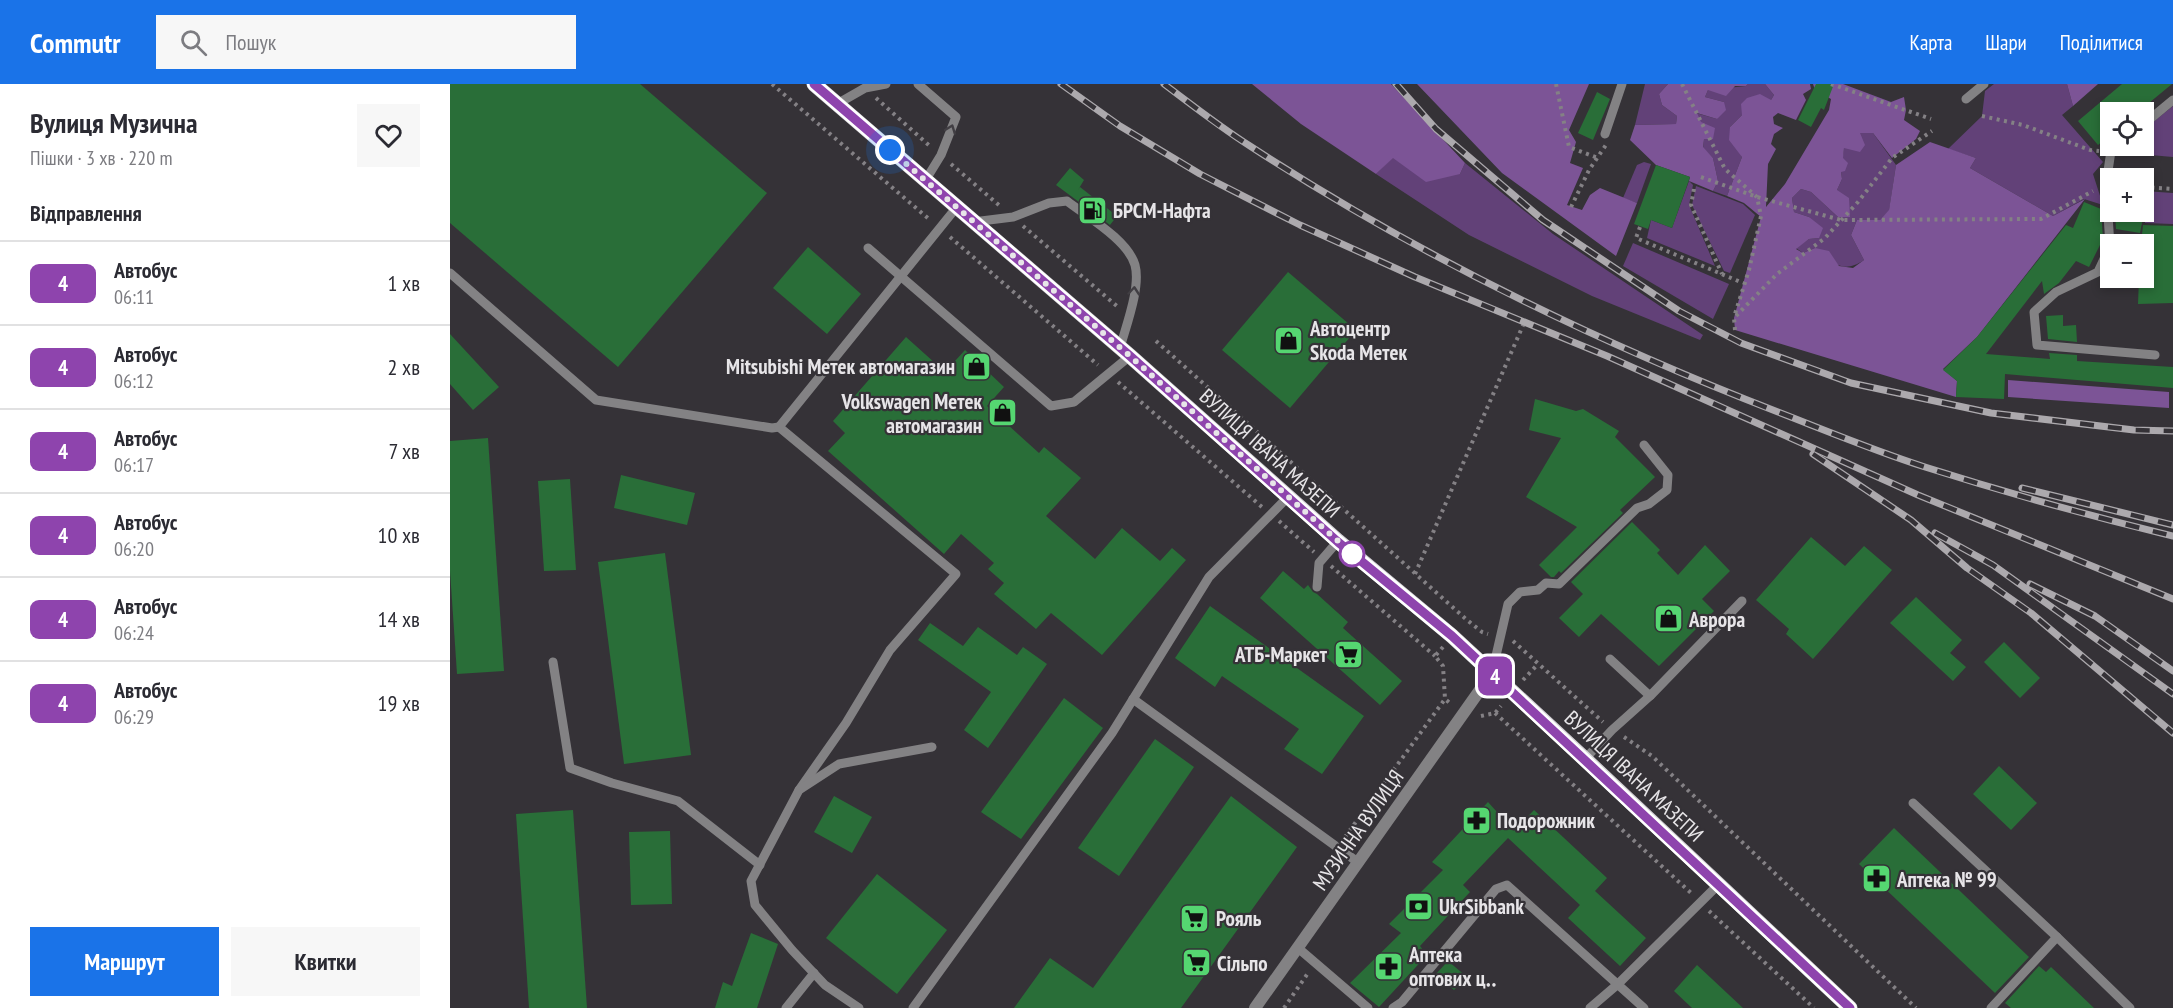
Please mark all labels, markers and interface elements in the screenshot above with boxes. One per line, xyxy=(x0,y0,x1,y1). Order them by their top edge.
search box xyxy=(156,15,576,69)
text: Commutr xyxy=(30,24,120,61)
icon: search xyxy=(177,26,210,59)
text: Пошук xyxy=(225,28,276,56)
text: Карта xyxy=(1910,29,1952,56)
text: Шари xyxy=(1985,29,2027,56)
text: Поділитися xyxy=(2060,29,2143,56)
map controls xyxy=(2100,102,2154,288)
button: locate xyxy=(2100,102,2154,156)
text: Вулиця Музична xyxy=(30,104,198,141)
button: heart xyxy=(357,104,420,167)
one-way arrow xyxy=(944,124,956,135)
your location xyxy=(875,135,905,165)
text: Пішки · 3 хв · 220 m xyxy=(30,145,173,171)
button: + xyxy=(2100,168,2154,222)
fuel station icon: БРСМ-Нафта xyxy=(1076,194,1108,226)
place label: БРСМ-Нафта xyxy=(1113,197,1211,224)
text: Відправлення xyxy=(30,199,142,227)
button: − xyxy=(2100,234,2154,288)
text: Автобус xyxy=(114,256,177,284)
text: 1 хв xyxy=(388,269,420,297)
text: 4 xyxy=(58,270,68,297)
text: 06:11 xyxy=(114,284,154,310)
one-way arrow xyxy=(1127,286,1140,296)
place label: Автоцентр Skoda Метек xyxy=(1309,315,1407,366)
shop icon: Автоцентр Skoda Метек xyxy=(1273,324,1305,356)
text: Автобус xyxy=(114,340,177,368)
shop icon: Mitsubishi Метек автомагазин xyxy=(960,350,992,382)
text: 2 хв xyxy=(388,353,420,381)
place label: Mitsubishi Метек автомагазин xyxy=(726,353,955,380)
text: 4 xyxy=(58,354,68,381)
text: 06:12 xyxy=(114,368,154,394)
street label: ВУЛИЦЯ ІВАНА МАЗЕПИ xyxy=(1194,383,1346,523)
place label: Volkswagen Метек автомагазин xyxy=(840,388,982,439)
shop icon: Volkswagen Метек автомагазин xyxy=(987,397,1019,429)
text: Автобус xyxy=(114,424,177,452)
text: 7 хв xyxy=(388,437,420,465)
text: 4 xyxy=(58,438,68,465)
text: 06:17 xyxy=(114,452,154,478)
text: Автобус xyxy=(114,508,177,536)
text: 10 хв xyxy=(378,521,420,549)
text: 4 xyxy=(58,522,68,549)
text: 06:20 xyxy=(114,536,154,562)
unlabelled marker xyxy=(1339,541,1365,567)
text: Автобус xyxy=(114,592,177,620)
shop icon: Аврора xyxy=(1652,603,1684,635)
text: 14 хв xyxy=(378,605,420,633)
text: 4 xyxy=(58,606,68,633)
place label: Аврора xyxy=(1688,606,1745,633)
text: 06:24 xyxy=(114,620,154,646)
supermarket icon: АТБ-Маркет xyxy=(1332,638,1364,670)
place label: АТБ-Маркет xyxy=(1234,641,1328,668)
line badge: 4 xyxy=(1476,656,1514,696)
text: 4 xyxy=(1490,663,1500,690)
text: Автобус xyxy=(114,676,177,704)
text: 19 хв xyxy=(378,689,420,717)
text: 4 xyxy=(58,690,68,717)
text: 06:29 xyxy=(114,704,154,730)
street label: ВУЛИЦЯ ІВАНА МАЗЕПИ xyxy=(1559,705,1709,847)
street label: МУЗИЧНА ВУЛИЦЯ xyxy=(1307,765,1409,895)
pharmacy icon: Подорожник xyxy=(1460,804,1492,836)
place label: Подорожник xyxy=(1497,807,1595,834)
pharmacy icon: Аптека № 99 xyxy=(1860,863,1892,895)
place label: Аптека № 99 xyxy=(1896,866,1997,893)
bank icon: UkrSibbank xyxy=(1402,890,1434,922)
place label: UkrSibbank xyxy=(1439,893,1524,920)
supermarket icon: Рояль xyxy=(1179,902,1211,934)
place label: Рояль xyxy=(1216,905,1262,932)
button: Маршрут xyxy=(30,927,219,996)
button: Квитки xyxy=(231,927,420,996)
place label: Аптека оптових ц‥ xyxy=(1408,941,1497,992)
supermarket icon: Сільпо xyxy=(1180,947,1212,979)
place label: Сільпо xyxy=(1217,950,1268,977)
pharmacy icon: Аптека оптових ц‥ xyxy=(1372,950,1404,982)

